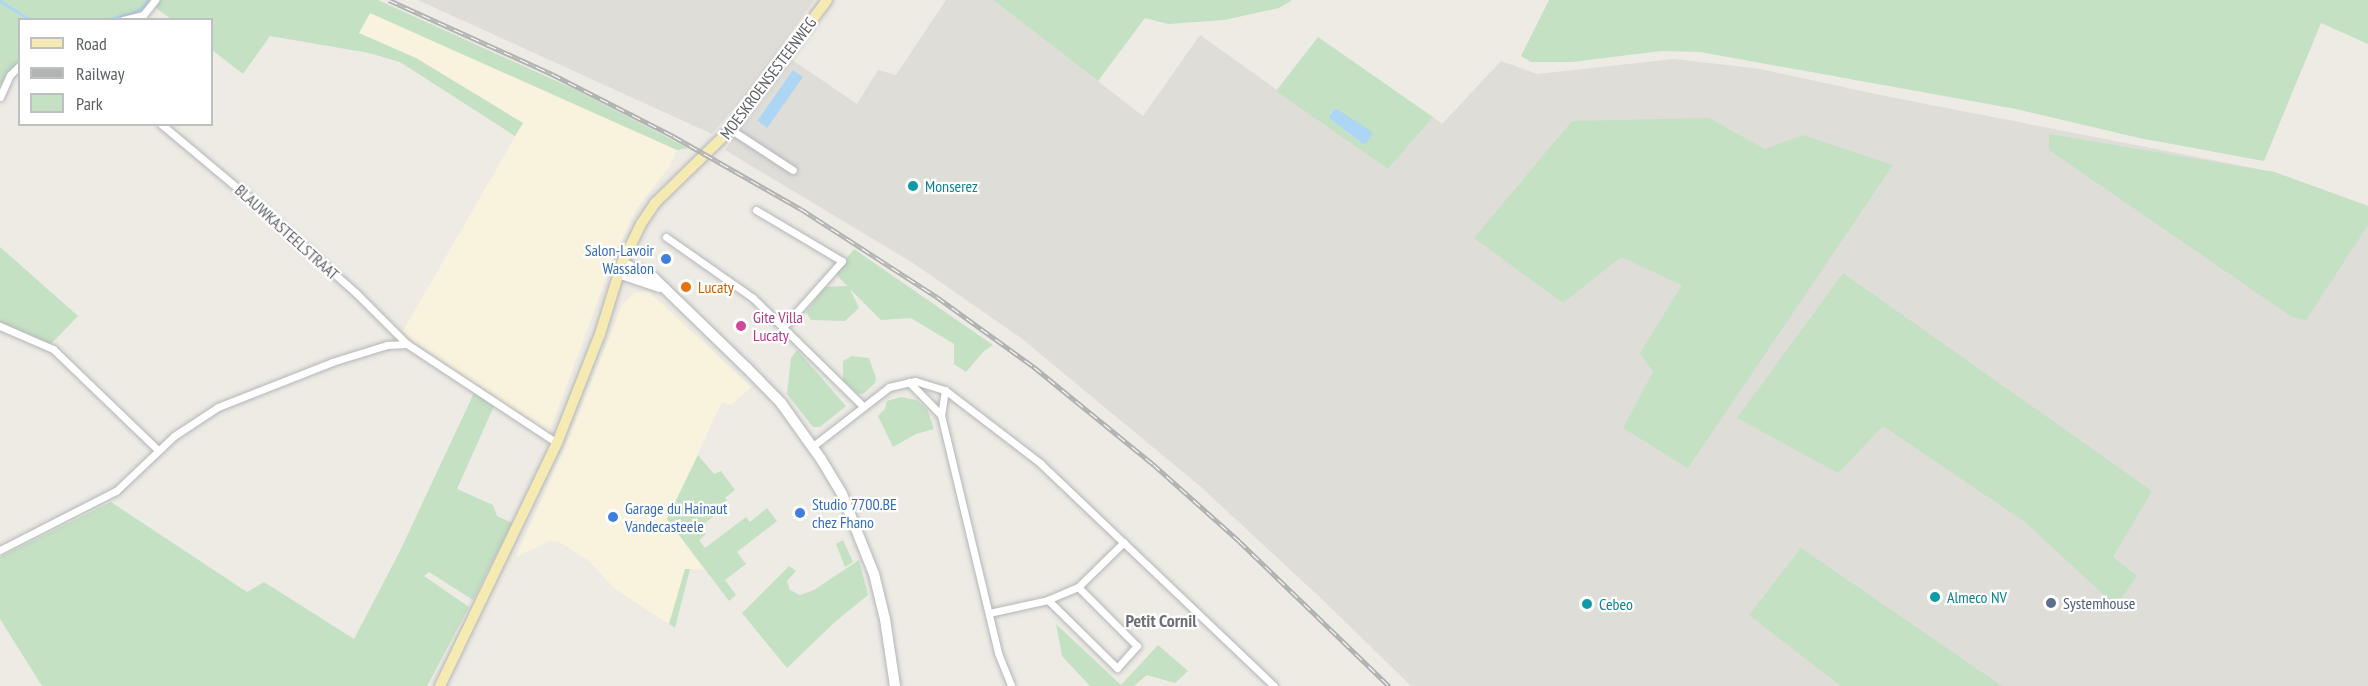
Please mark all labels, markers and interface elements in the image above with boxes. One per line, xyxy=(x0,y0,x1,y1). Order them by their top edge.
street label: MOESKROENSESTEENWEG xyxy=(716,13,820,143)
legend xyxy=(18,18,213,126)
text: Road xyxy=(76,32,107,55)
text: Railway xyxy=(76,62,125,85)
text: Park xyxy=(76,92,103,115)
place label: Monserez xyxy=(925,176,978,196)
marker: Monserez xyxy=(906,179,920,193)
street label: BLAUWKASTEELSTRAAT xyxy=(231,180,343,284)
place label: Salon-Lavoir Wassalon xyxy=(585,240,654,278)
marker: Salon-Lavoir Wassalon xyxy=(659,252,673,266)
place label: Lucaty xyxy=(698,277,734,297)
marker: Lucaty xyxy=(679,280,693,294)
place label: Gite Villa Lucaty xyxy=(753,307,803,345)
marker: Gite Villa Lucaty xyxy=(734,319,748,333)
place label: Studio 7700.BE chez Fhano xyxy=(812,494,897,532)
place label: Garage du Hainaut Vandecasteele xyxy=(625,498,727,536)
marker: Studio 7700.BE chez Fhano xyxy=(793,506,807,520)
marker: Garage du Hainaut Vandecasteele xyxy=(606,510,620,524)
place label: Almeco NV xyxy=(1947,587,2007,607)
marker: Almeco NV xyxy=(1928,590,1942,604)
place label: Systemhouse xyxy=(2063,593,2135,613)
place label: Cebeo xyxy=(1599,594,1633,614)
marker: Systemhouse xyxy=(2044,596,2058,610)
marker: Cebeo xyxy=(1580,597,1594,611)
district label: Petit Cornil xyxy=(1125,610,1197,632)

